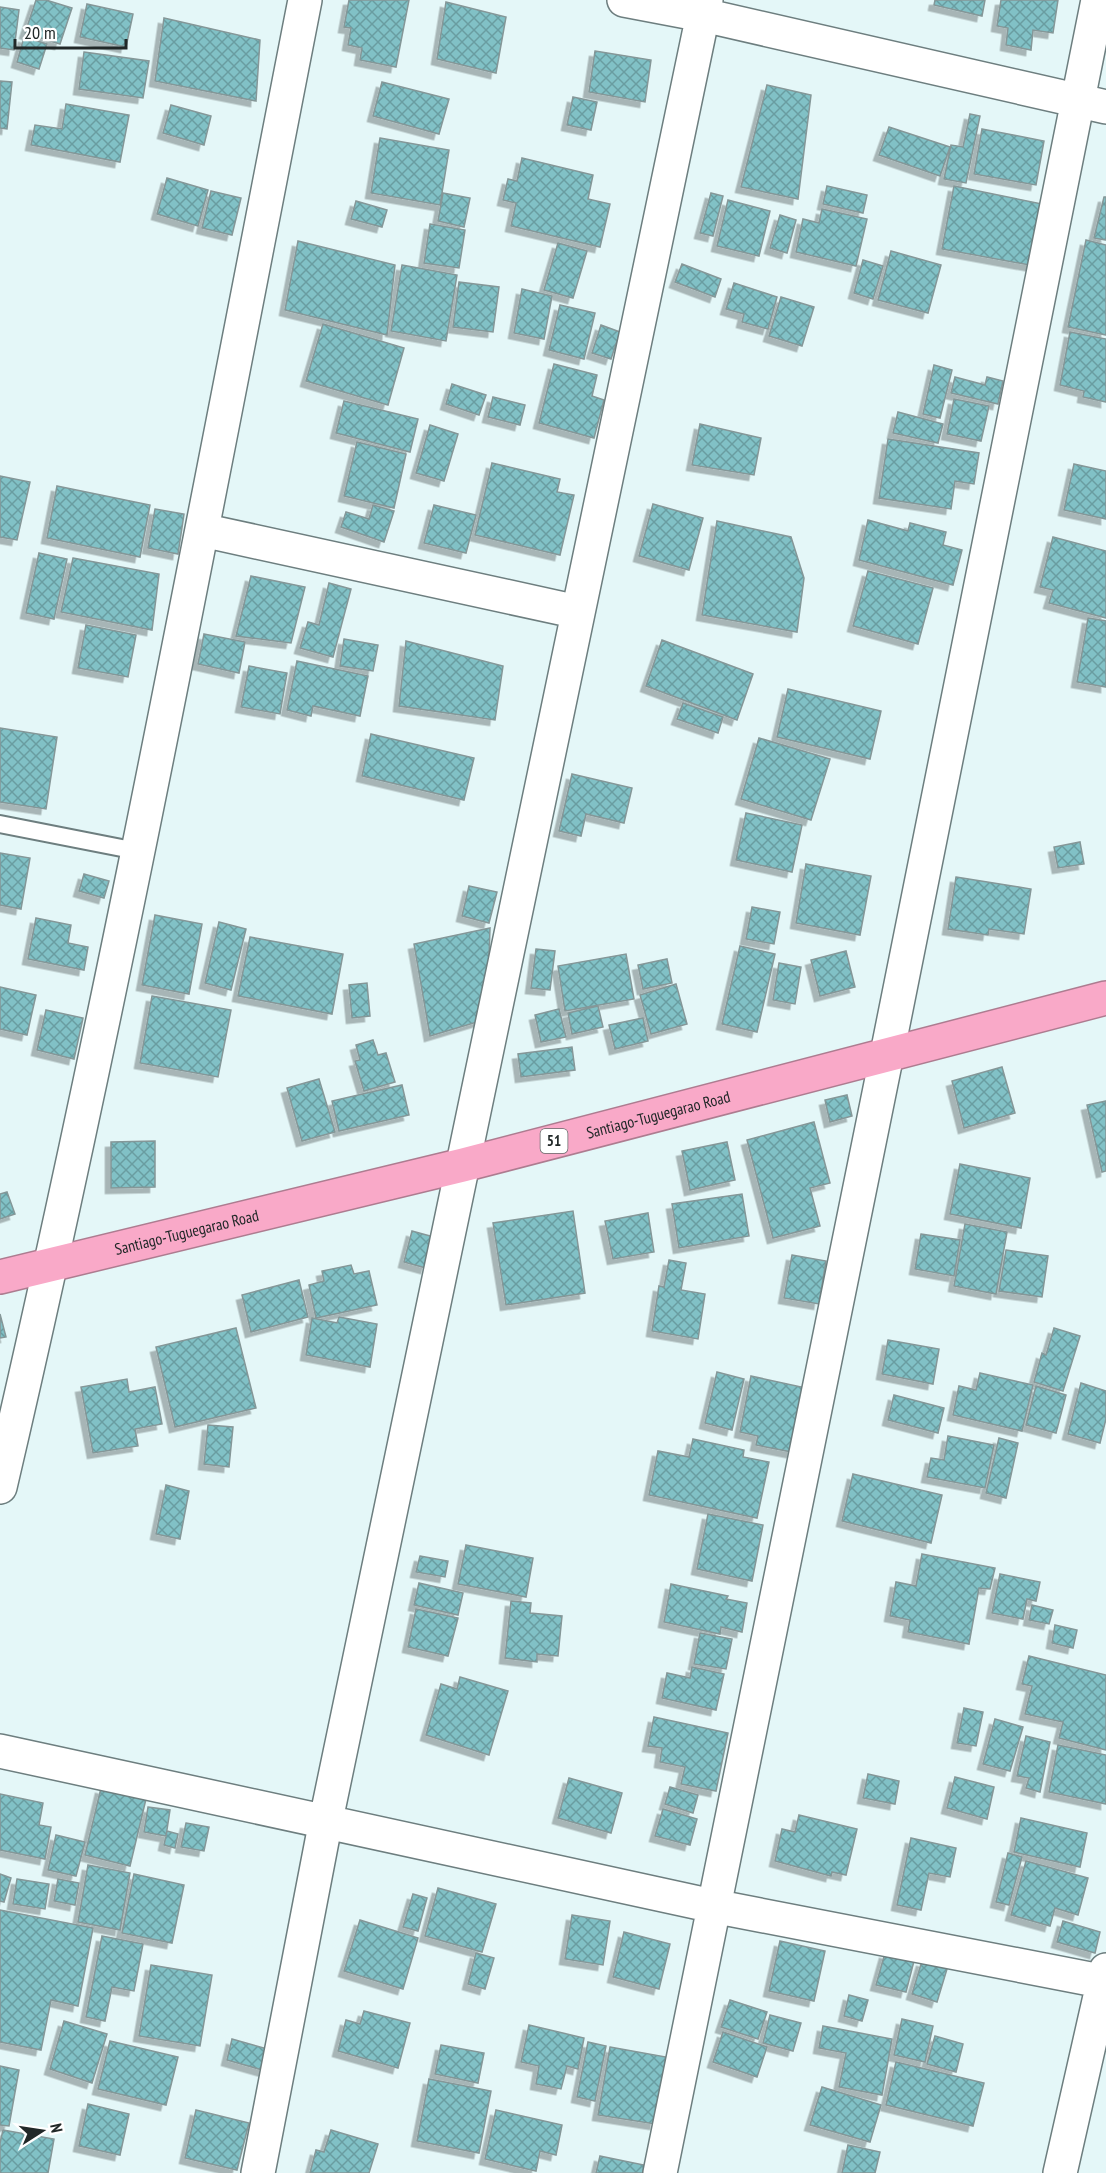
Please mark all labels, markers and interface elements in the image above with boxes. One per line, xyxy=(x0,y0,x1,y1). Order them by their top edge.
scale bar xyxy=(15,12,126,50)
text: 20 m xyxy=(24,21,56,44)
street label: Santiago-Tuguegarao Road xyxy=(584,1086,732,1143)
road number: 51 xyxy=(540,1129,568,1153)
street label: Santiago-Tuguegarao Road xyxy=(112,1205,261,1259)
north arrow xyxy=(12,2101,72,2161)
text: N xyxy=(46,2122,67,2134)

